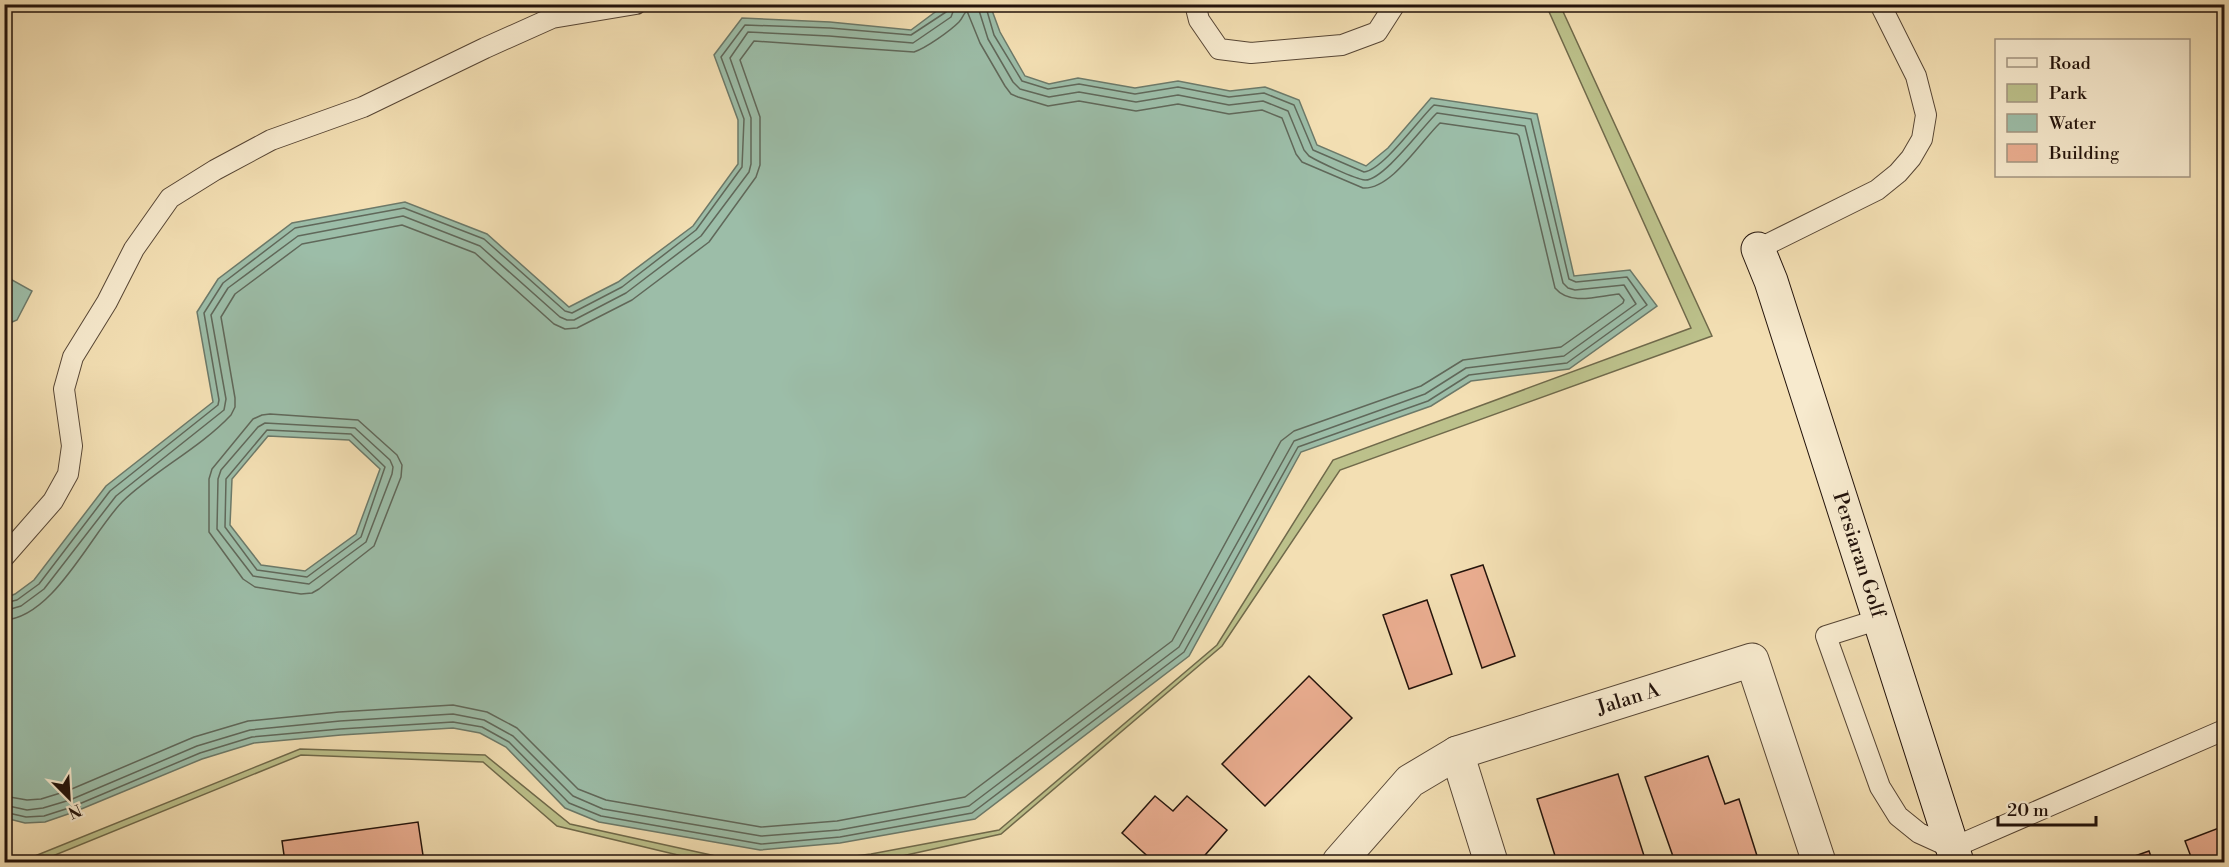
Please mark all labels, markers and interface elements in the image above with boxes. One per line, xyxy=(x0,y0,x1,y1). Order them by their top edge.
legend xyxy=(1995,39,2190,177)
text: Road xyxy=(2049,52,2092,75)
text: Park xyxy=(2049,82,2088,105)
text: Water xyxy=(2048,112,2097,135)
text: Building xyxy=(2048,142,2120,165)
street label: Persiaran Golf xyxy=(1827,489,1891,621)
street label: Jalan A xyxy=(1593,677,1664,721)
north arrow xyxy=(39,768,99,828)
scale bar xyxy=(1998,789,2096,827)
text: N xyxy=(65,799,85,823)
text: 20 m xyxy=(2007,799,2049,822)

